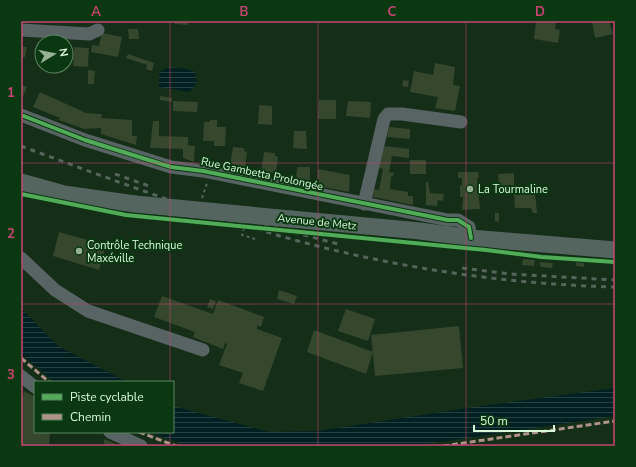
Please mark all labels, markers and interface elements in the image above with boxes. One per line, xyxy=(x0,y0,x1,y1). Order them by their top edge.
text: A xyxy=(91,3,101,21)
text: B xyxy=(240,3,249,21)
text: C xyxy=(388,3,397,21)
text: D xyxy=(535,3,545,21)
north arrow xyxy=(34,34,74,74)
text: N xyxy=(55,47,71,58)
text: 1 xyxy=(7,84,15,102)
street label: Rue Gambetta Prolongée xyxy=(200,154,325,194)
place label: La Tourmaline xyxy=(478,182,548,197)
marker: La Tourmaline xyxy=(465,184,475,194)
street label: Avenue de Metz xyxy=(277,210,357,234)
text: 2 xyxy=(7,225,15,243)
place label: Contrôle Technique Maxéville xyxy=(87,238,182,266)
marker: Contrôle Technique Maxéville xyxy=(74,246,84,256)
text: 3 xyxy=(7,366,15,384)
legend xyxy=(34,381,174,433)
text: Piste cyclable xyxy=(70,389,144,405)
scale bar xyxy=(474,407,554,433)
text: Chemin xyxy=(70,409,111,425)
text: 50 m xyxy=(480,413,508,429)

